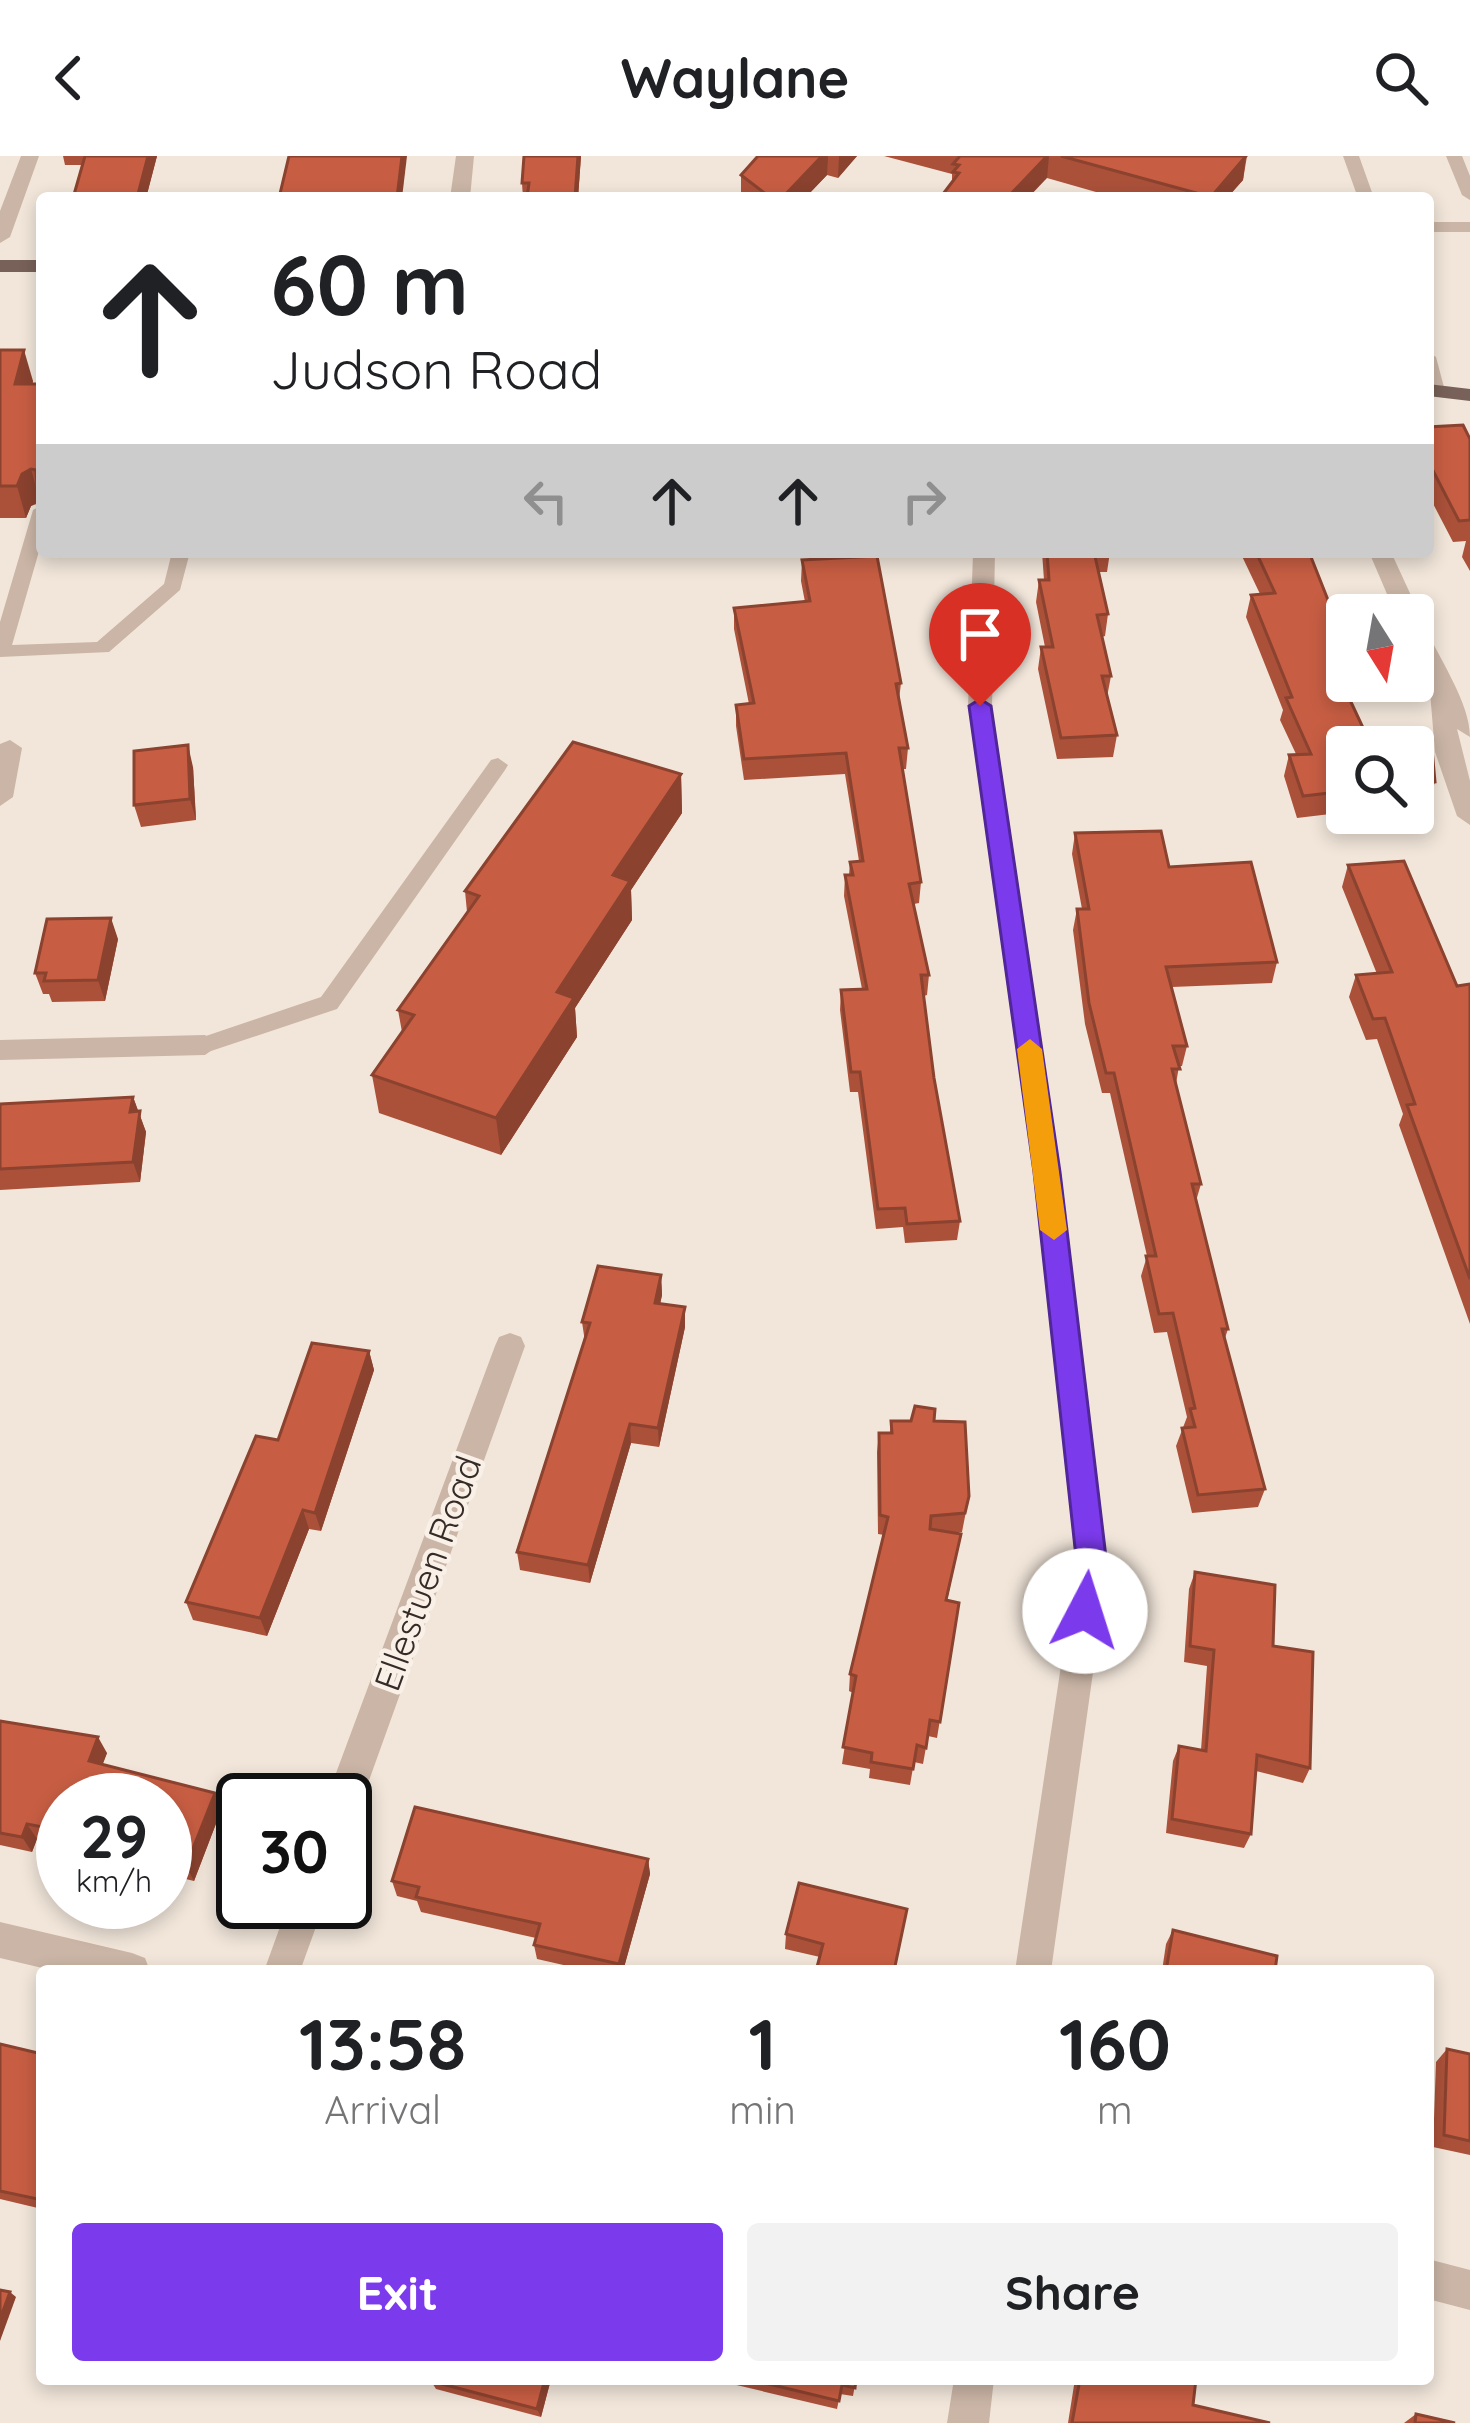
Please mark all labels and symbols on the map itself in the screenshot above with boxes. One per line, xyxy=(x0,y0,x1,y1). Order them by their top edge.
pin xyxy=(929,583,1031,706)
north arrow xyxy=(1326,594,1434,702)
street label: Ellestuen Road xyxy=(364,1449,490,1697)
position arrow xyxy=(1022,1548,1148,1674)
speed limit sign: 30 xyxy=(216,1773,372,1929)

